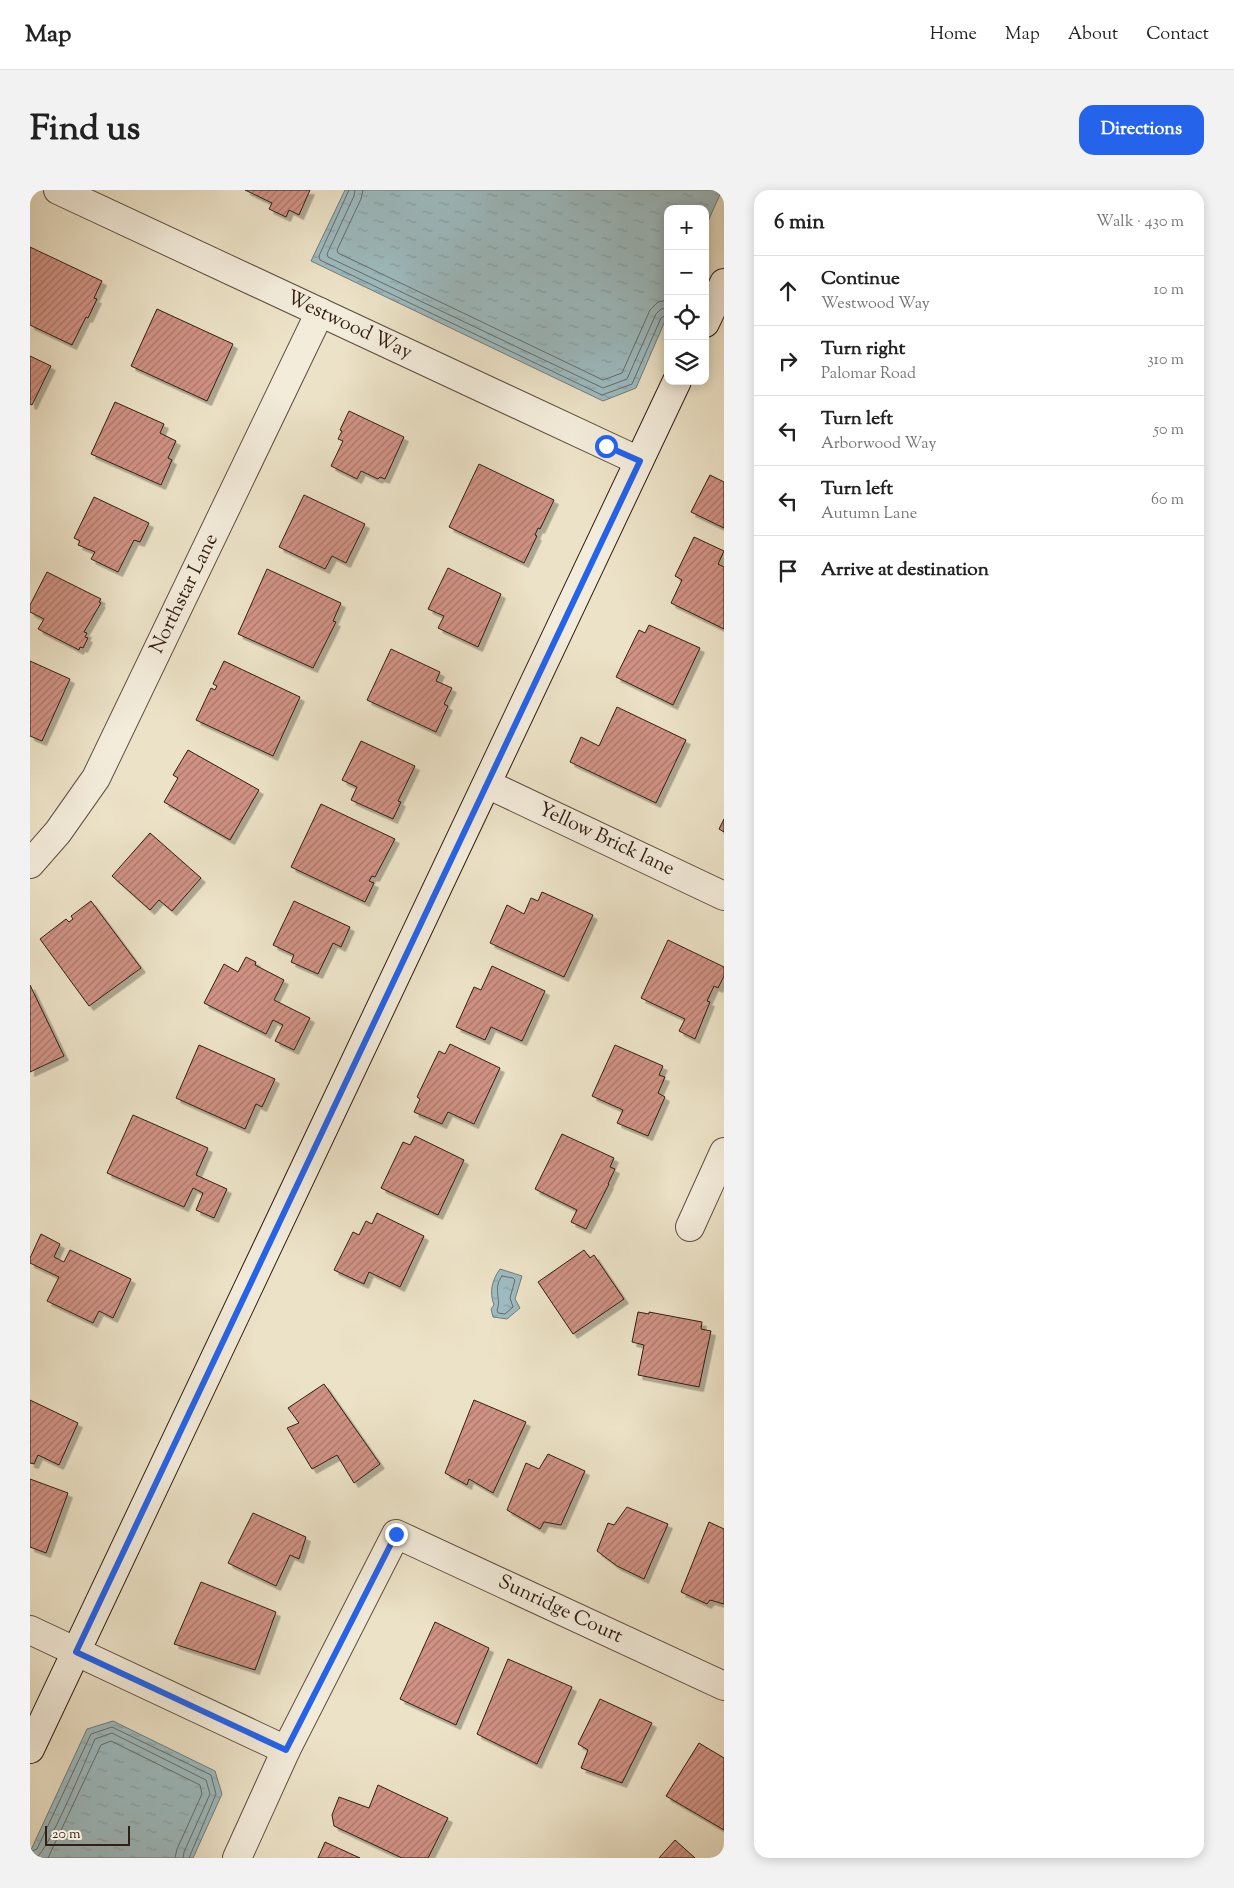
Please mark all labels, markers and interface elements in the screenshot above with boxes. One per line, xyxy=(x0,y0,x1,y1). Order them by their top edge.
text: Map xyxy=(25,18,71,52)
text: Home xyxy=(930,22,977,48)
text: Map xyxy=(1005,22,1040,48)
text: About xyxy=(1068,22,1118,48)
text: Contact xyxy=(1146,22,1209,48)
text: Find us xyxy=(30,105,140,156)
button: Directions xyxy=(1079,105,1204,155)
map controls xyxy=(664,205,709,385)
button: + xyxy=(664,205,709,250)
text: 6 min xyxy=(774,208,825,238)
text: Walk · 430 m xyxy=(1096,211,1184,234)
button: − xyxy=(664,250,709,295)
text: Continue xyxy=(821,266,900,293)
icon: ahead xyxy=(774,277,802,305)
text: 10 m xyxy=(1154,279,1184,302)
street label: Westwood Way xyxy=(281,284,417,368)
text: Westwood Way xyxy=(821,293,930,316)
button: locate xyxy=(664,295,709,340)
text: Turn right xyxy=(821,336,905,363)
button: layers xyxy=(664,340,709,385)
icon: right xyxy=(774,347,802,375)
text: 310 m xyxy=(1147,349,1184,372)
text: Palomar Road xyxy=(821,363,916,386)
text: Turn left xyxy=(821,406,893,433)
icon: left xyxy=(774,417,802,445)
text: 50 m xyxy=(1153,419,1184,442)
text: Arborwood Way xyxy=(821,433,936,456)
route start xyxy=(595,435,618,458)
text: Turn left xyxy=(821,476,893,503)
icon: left xyxy=(774,487,802,515)
text: 60 m xyxy=(1151,489,1184,512)
text: Autumn Lane xyxy=(821,503,917,526)
street label: Northstar Lane xyxy=(143,529,227,659)
icon: arrive xyxy=(774,557,802,585)
text: Arrive at destination xyxy=(821,557,989,584)
street label: Yellow Brick lane xyxy=(533,796,679,884)
route end xyxy=(385,1523,408,1546)
street label: Sunridge Court xyxy=(493,1568,627,1652)
scale bar xyxy=(45,1823,130,1846)
text: 20 m xyxy=(52,1825,81,1845)

